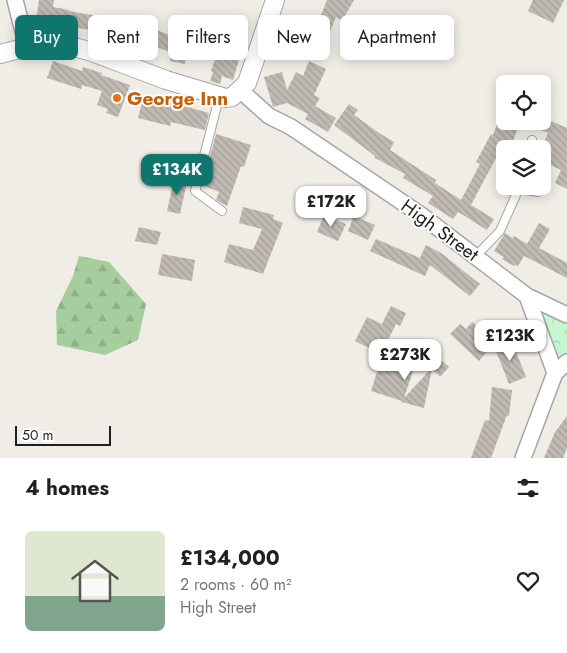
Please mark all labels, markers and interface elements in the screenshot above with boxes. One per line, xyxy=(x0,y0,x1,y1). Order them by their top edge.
chip: Buy xyxy=(15,15,78,60)
chip: Rent xyxy=(88,15,158,60)
chip: Filters xyxy=(168,15,248,60)
chip: New xyxy=(258,15,330,60)
chip: Apartment xyxy=(340,15,454,60)
map controls xyxy=(496,75,551,195)
button: locate xyxy=(496,75,551,130)
place label: George Inn xyxy=(127,85,228,112)
marker: George Inn xyxy=(111,92,123,104)
button: layers xyxy=(496,140,551,195)
pin: £134K xyxy=(142,154,212,196)
text: £134K xyxy=(152,158,202,181)
pin: £172K xyxy=(296,186,366,228)
text: £172K xyxy=(306,190,356,213)
street label: High Street xyxy=(396,193,485,268)
pin: £123K xyxy=(475,320,545,362)
text: £123K xyxy=(485,324,535,347)
pin: £273K xyxy=(370,338,440,381)
text: £273K xyxy=(379,343,431,366)
scale bar xyxy=(15,423,111,446)
text: 50 m xyxy=(22,425,53,445)
text: 4 homes xyxy=(25,473,109,503)
icon: filters xyxy=(514,474,542,502)
text: £134,000 xyxy=(180,543,280,573)
icon: home xyxy=(65,551,125,611)
icon: heart xyxy=(514,567,542,595)
text: 2 rooms · 60 m² xyxy=(180,573,292,596)
text: High Street xyxy=(180,596,256,619)

